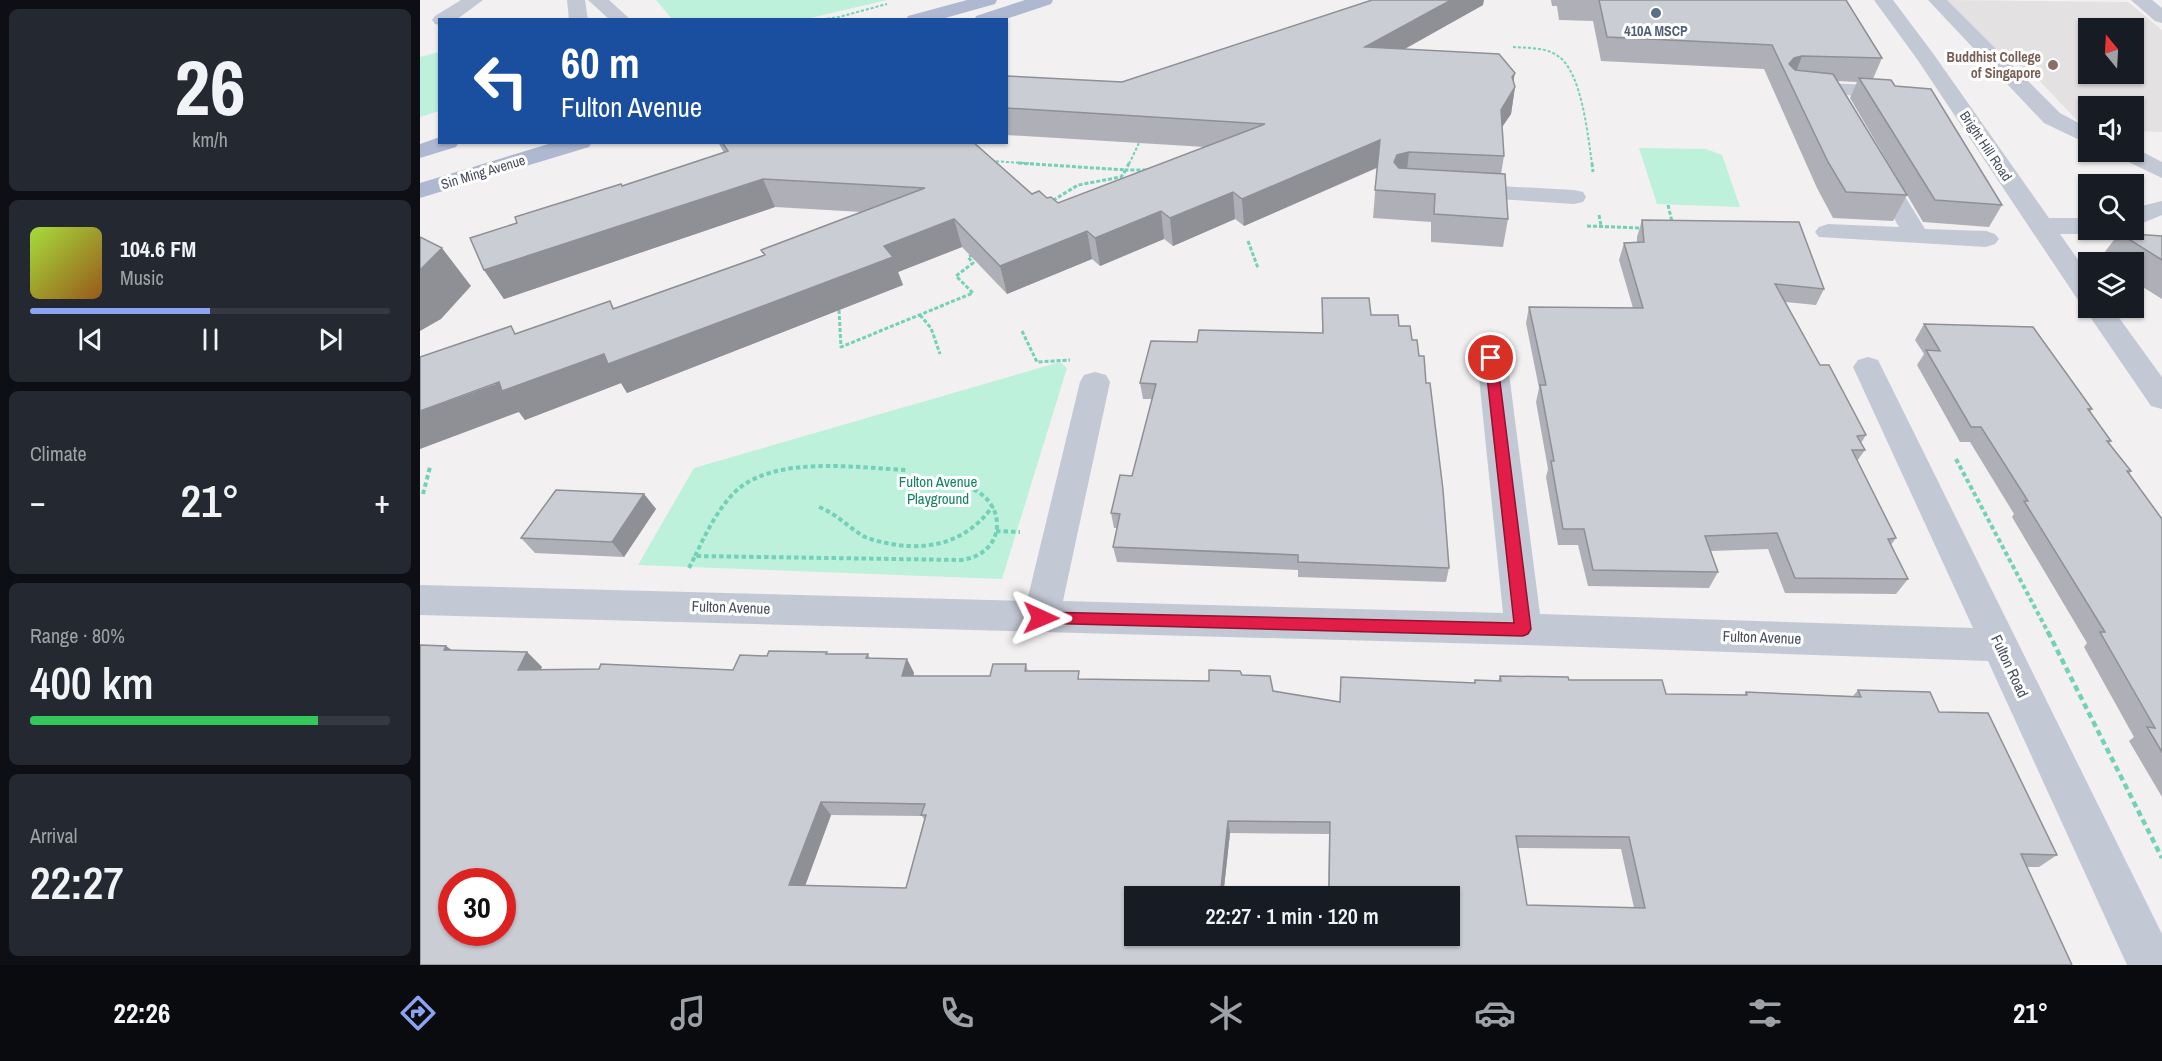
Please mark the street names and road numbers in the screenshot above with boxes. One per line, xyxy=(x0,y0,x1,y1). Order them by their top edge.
street label: Bright Hill Road xyxy=(1956,107,2016,185)
street label: Sin Ming Avenue xyxy=(439,151,527,193)
street label: Fulton Avenue xyxy=(691,595,771,619)
street label: Fulton Avenue xyxy=(1722,625,1802,649)
street label: Fulton Road xyxy=(1986,631,2034,701)

